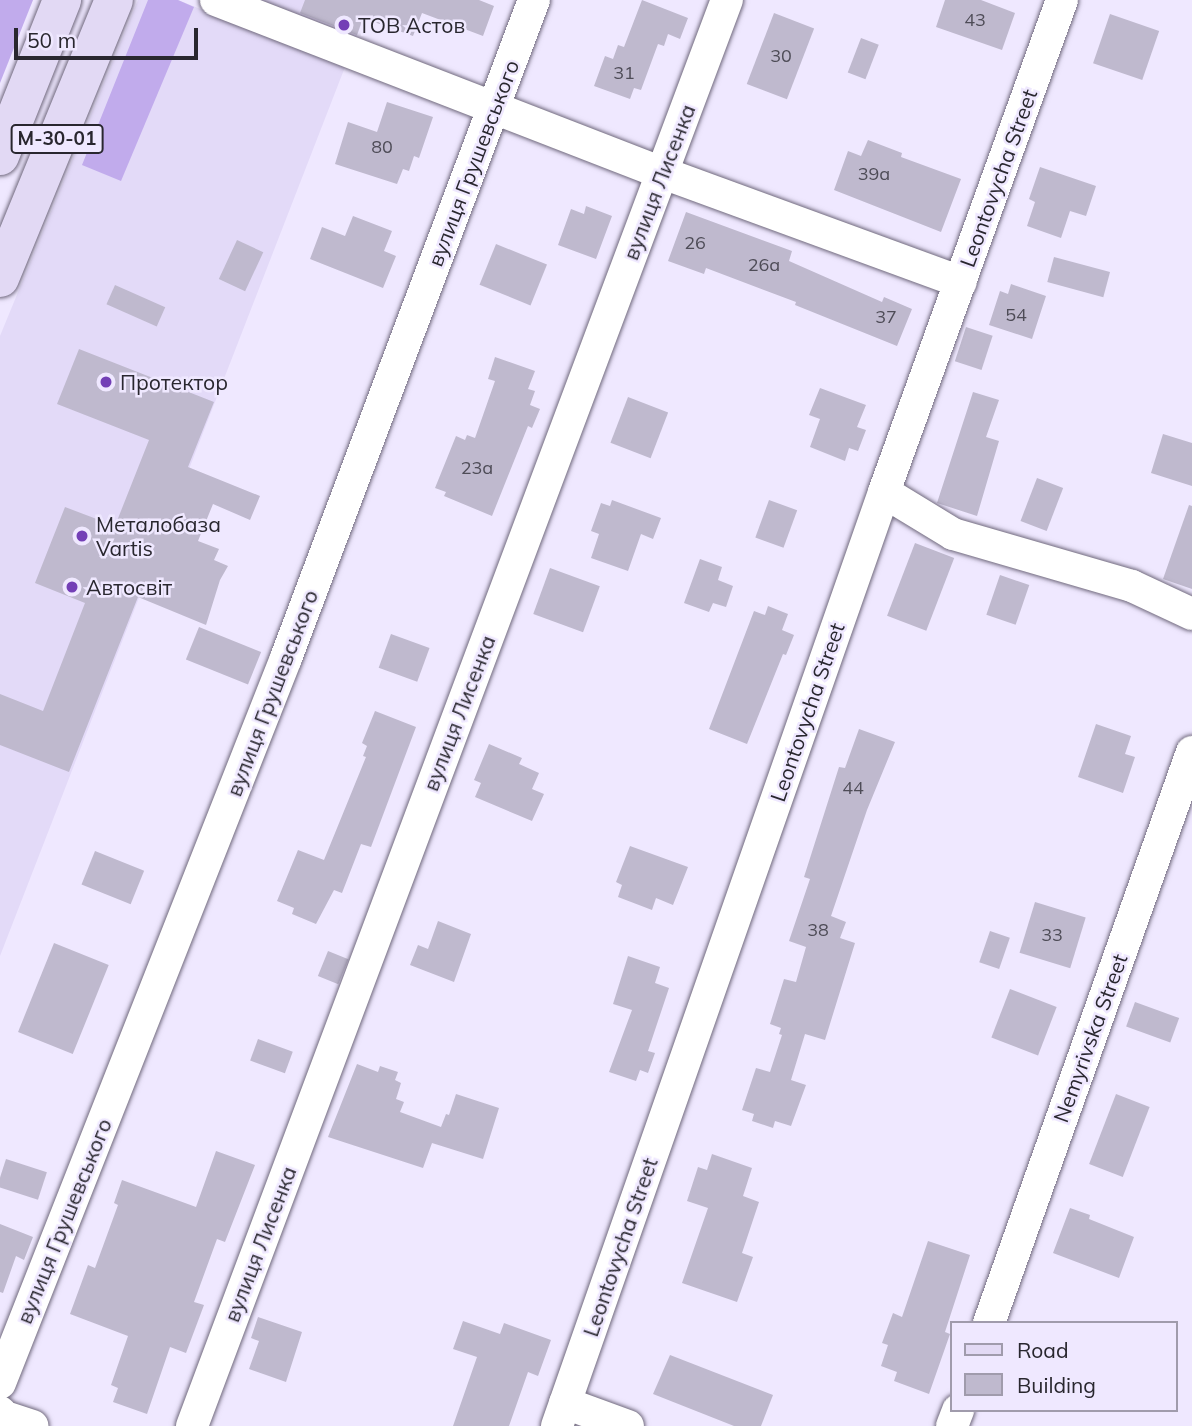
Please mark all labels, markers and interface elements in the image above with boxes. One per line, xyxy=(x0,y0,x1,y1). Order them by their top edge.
house number: 43 xyxy=(964,9,986,31)
place label: ТОВ Астов xyxy=(358,12,465,38)
scale bar xyxy=(18,14,201,58)
marker: ТОВ Астов xyxy=(336,17,352,33)
text: 50 m xyxy=(27,27,76,53)
house number: 30 xyxy=(770,45,792,67)
street label: вулиця Грушевського xyxy=(422,56,524,270)
house number: 31 xyxy=(613,62,635,84)
street label: Leontovycha Street xyxy=(954,86,1042,270)
street label: вулиця Лисенка xyxy=(618,101,700,263)
road number: М-30-01 xyxy=(10,124,104,154)
house number: 80 xyxy=(371,136,393,158)
house number: 39а xyxy=(858,163,890,185)
house number: 26 xyxy=(684,232,706,254)
house number: 26а xyxy=(748,254,780,276)
house number: 54 xyxy=(1005,304,1027,326)
house number: 37 xyxy=(875,306,897,328)
place label: Протектор xyxy=(120,369,228,395)
marker: Протектор xyxy=(98,374,114,390)
house number: 23а xyxy=(461,457,493,479)
place label: Металобаза Vartis xyxy=(96,511,221,561)
marker: Металобаза Vartis xyxy=(74,528,90,544)
place label: Автосвіт xyxy=(86,574,172,600)
marker: Автосвіт xyxy=(64,579,80,595)
street label: вулиця Грушевського xyxy=(221,586,323,800)
street label: Leontovycha Street xyxy=(765,619,849,805)
street label: вулиця Лисенка xyxy=(418,632,500,794)
house number: 44 xyxy=(842,777,864,799)
house number: 38 xyxy=(807,919,829,941)
house number: 33 xyxy=(1041,924,1063,946)
street label: Nemyrivska Street xyxy=(1048,950,1132,1126)
street label: вулиця Грушевського xyxy=(11,1115,117,1327)
street label: Leontovycha Street xyxy=(578,1154,662,1340)
street label: вулиця Лисенка xyxy=(219,1163,301,1325)
legend xyxy=(950,1321,1178,1412)
text: Road xyxy=(1017,1337,1068,1363)
text: Building xyxy=(1017,1372,1096,1398)

